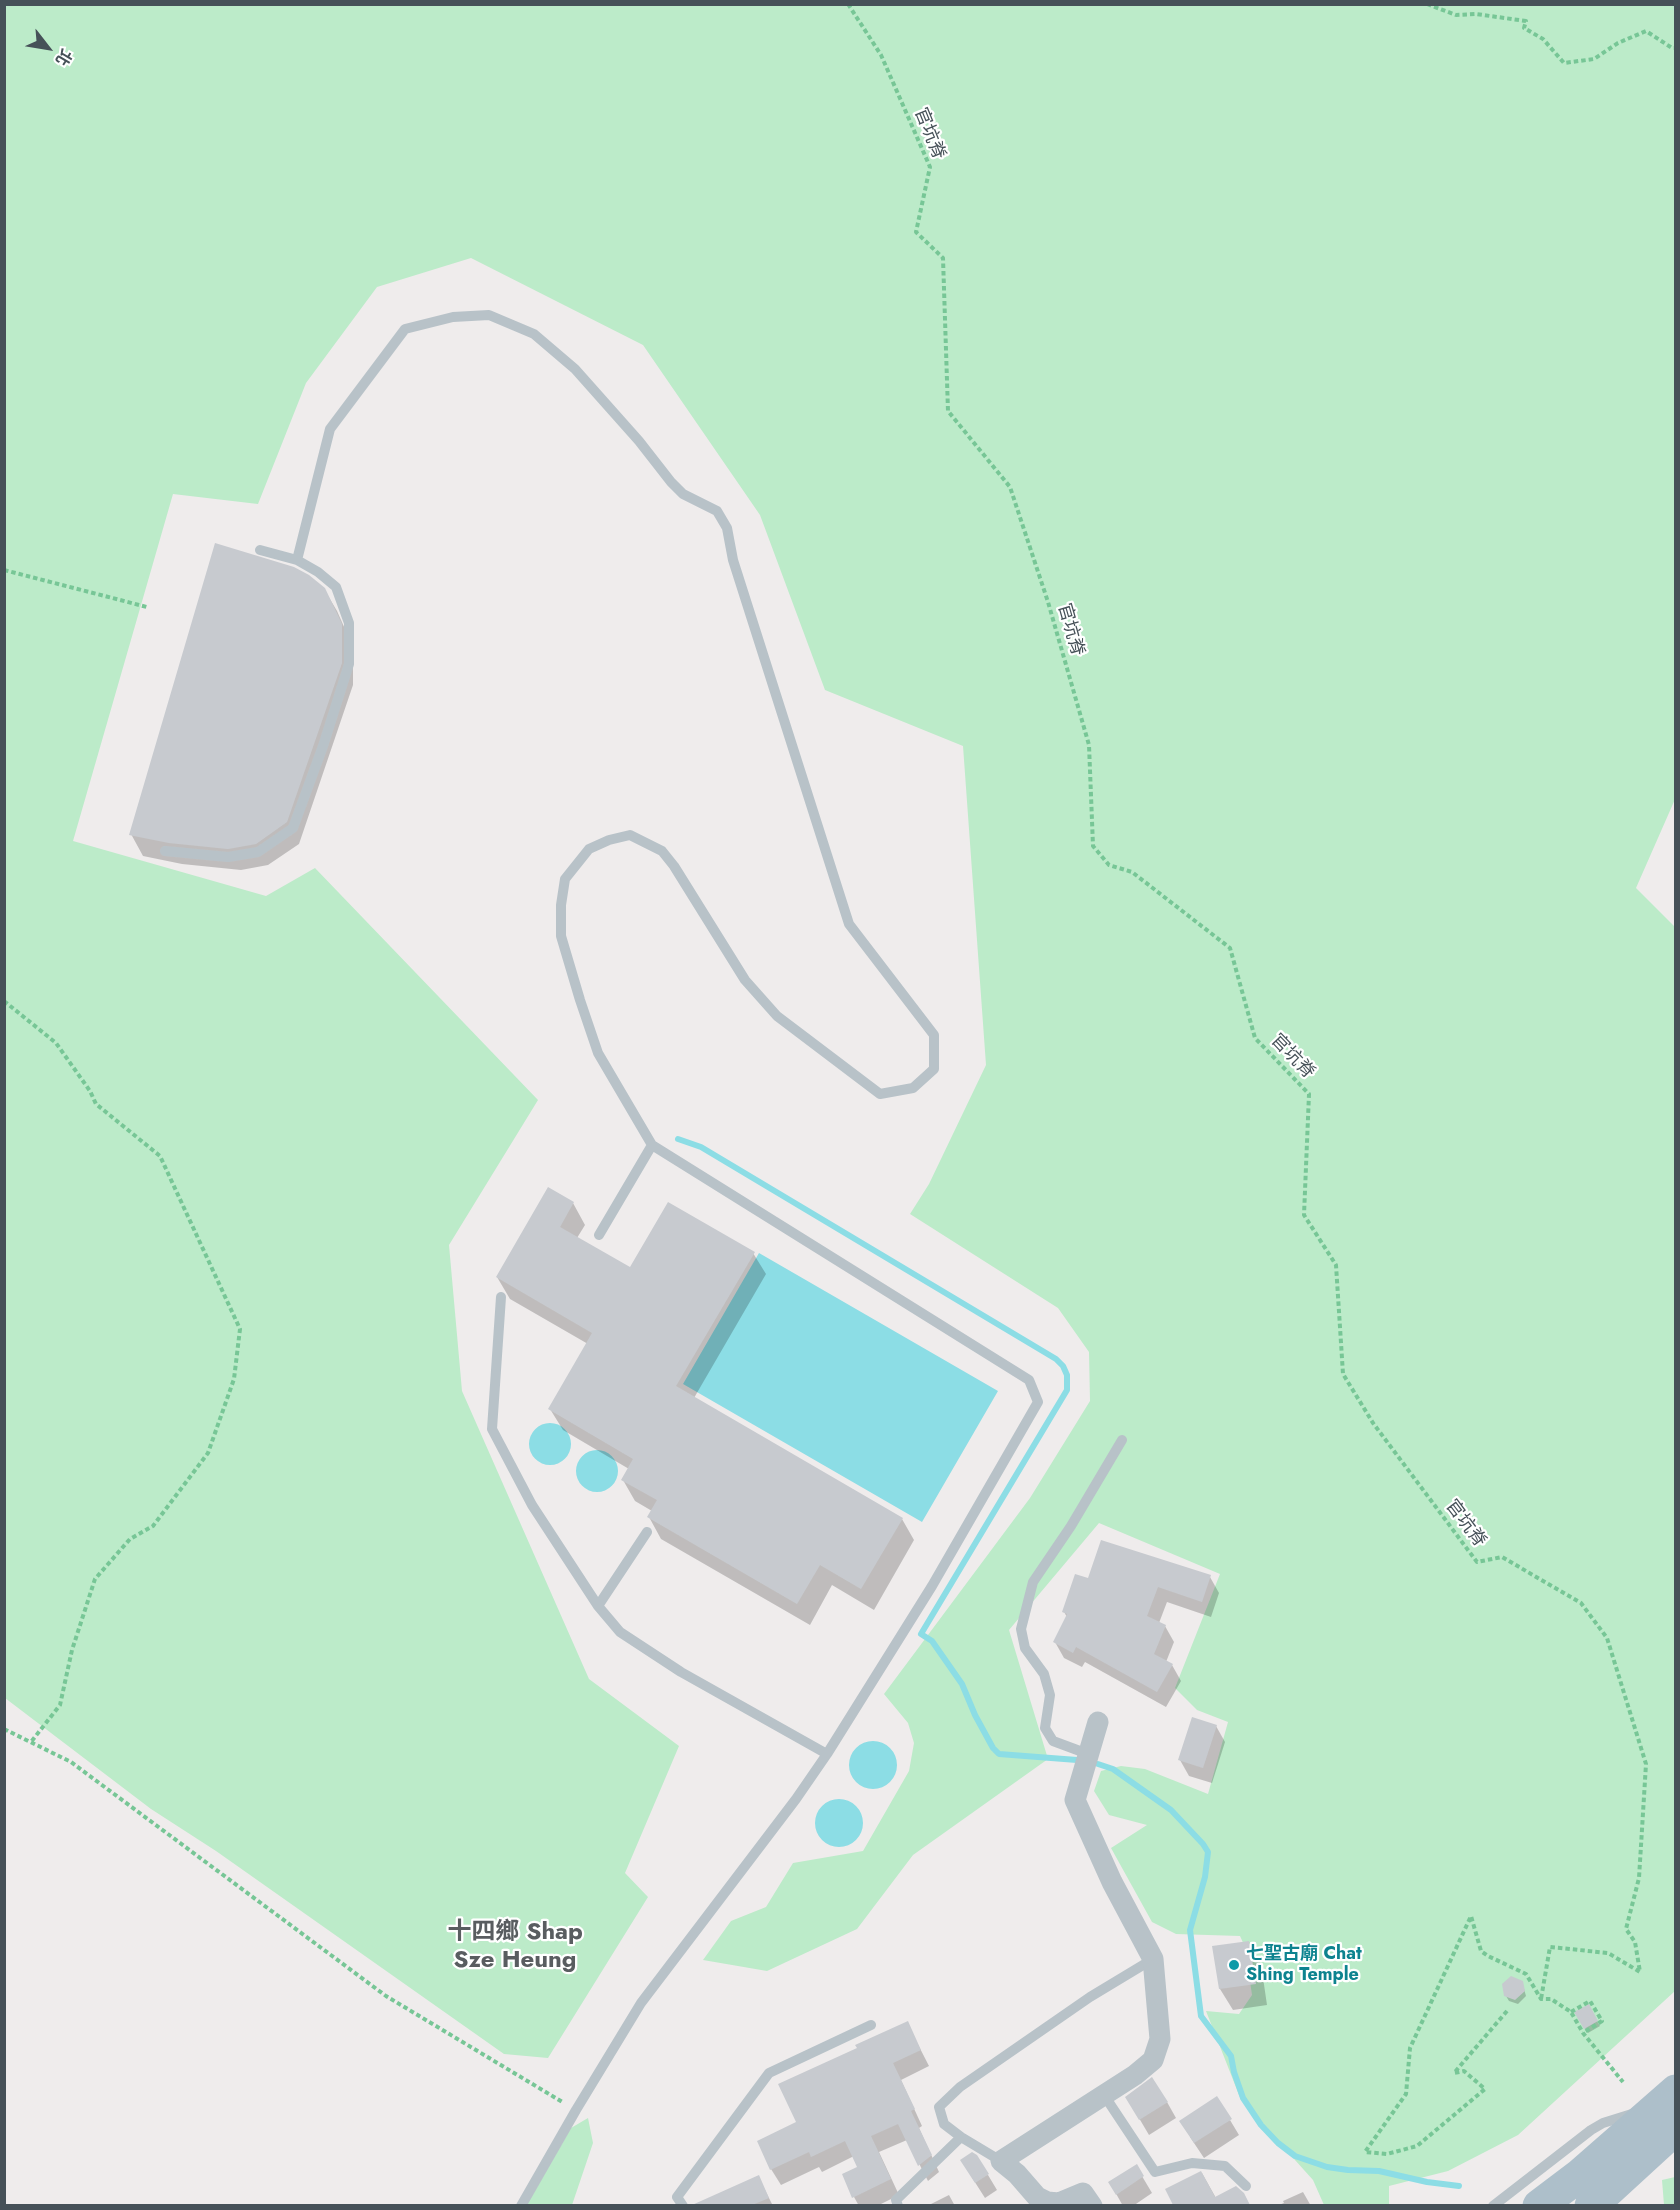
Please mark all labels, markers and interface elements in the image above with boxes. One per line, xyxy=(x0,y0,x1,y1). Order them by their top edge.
north arrow xyxy=(18,18,78,78)
text: 北 xyxy=(50,45,78,70)
street label: 官坑脊 xyxy=(909,105,949,163)
street label: 官坑脊 xyxy=(1052,601,1088,659)
street label: 官坑脊 xyxy=(1265,1030,1319,1084)
street label: 官坑脊 xyxy=(1440,1496,1490,1552)
district label: 十四鄉 Shap Sze Heung xyxy=(447,1919,583,1975)
place label: 七聖古廟 Chat Shing Temple xyxy=(1246,1944,1362,1986)
marker: 七聖古廟 Chat Shing Temple xyxy=(1227,1958,1241,1972)

